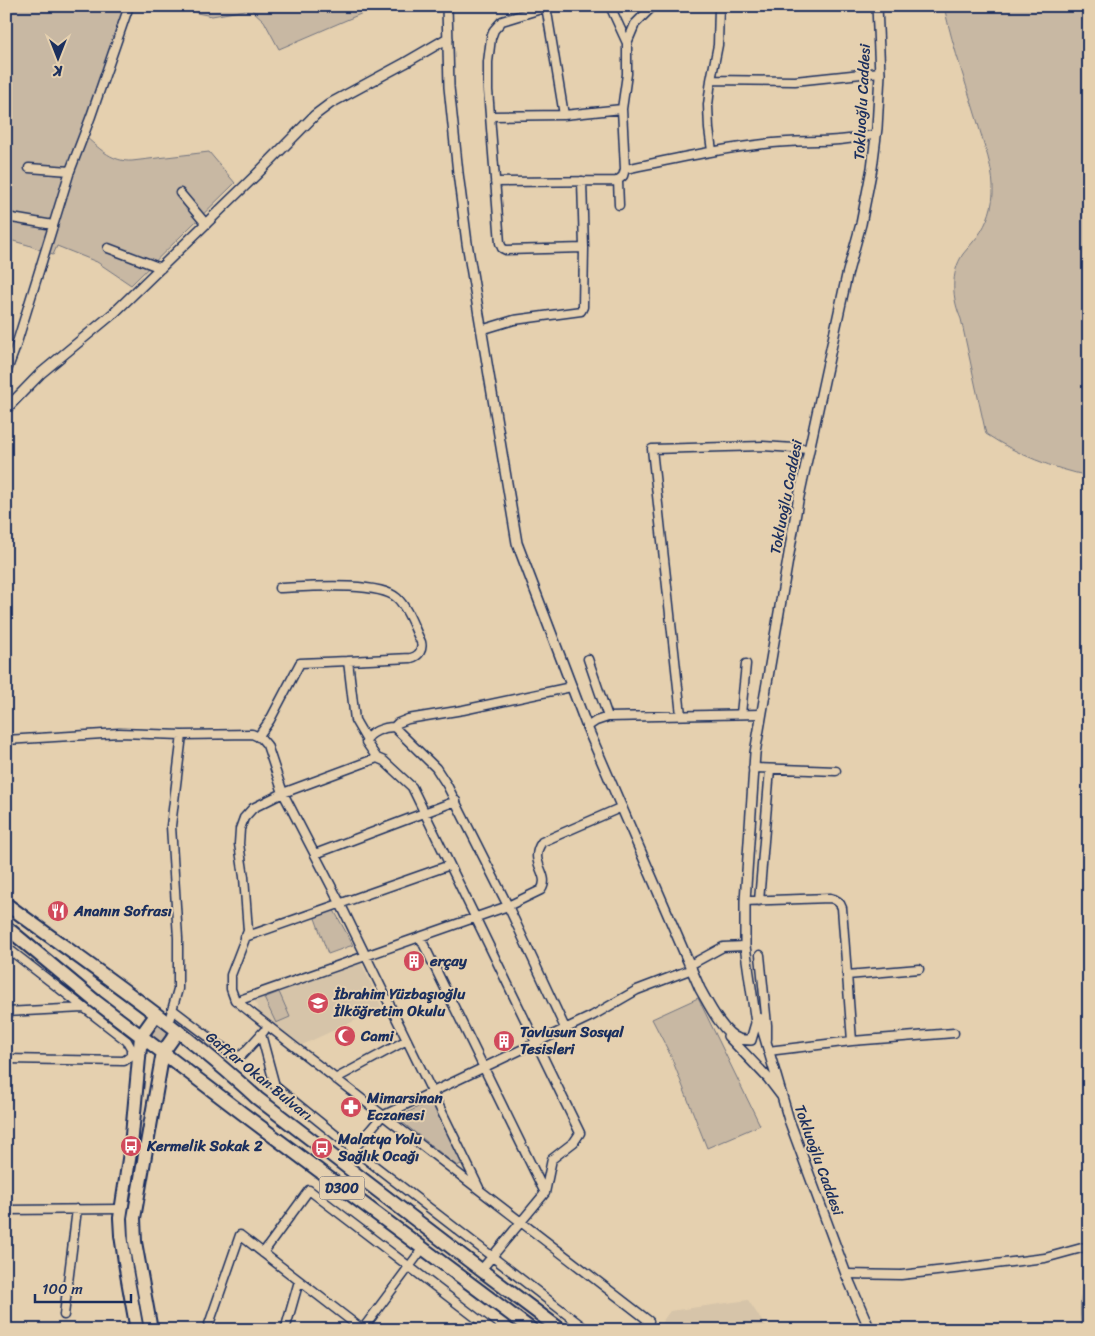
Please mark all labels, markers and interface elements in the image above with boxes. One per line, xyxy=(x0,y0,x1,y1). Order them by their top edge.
north arrow xyxy=(32,32,82,82)
street label: Tokluoğlu Caddesi xyxy=(846,42,878,161)
text: K xyxy=(52,58,63,83)
street label: Tokluoğlu Caddesi xyxy=(762,437,810,557)
place label: Ananın Sofrası xyxy=(73,898,172,924)
restaurant icon: Ananın Sofrası xyxy=(46,899,70,923)
place label: erçay xyxy=(429,948,468,974)
building icon: erçay xyxy=(402,949,426,973)
place label: İbrahim Yüzbaşıoğlu İlköğretim Okulu xyxy=(333,981,466,1024)
school or university icon: İbrahim Yüzbaşıoğlu İlköğretim Okulu xyxy=(306,991,330,1015)
place label: Tavlusun Sosyal Tesisleri xyxy=(520,1019,624,1062)
place label: Cami xyxy=(360,1023,394,1049)
street label: Gaffar Okan Bulvarı xyxy=(200,1024,318,1128)
mosque icon: Cami xyxy=(333,1024,357,1048)
building icon: Tavlusun Sosyal Tesisleri xyxy=(492,1029,516,1053)
place label: Mimarsinan Eczanesi xyxy=(366,1085,443,1128)
pharmacy icon: Mimarsinan Eczanesi xyxy=(339,1095,363,1119)
street label: Tokluoğlu Caddesi xyxy=(787,1101,851,1220)
place label: Malatya Yolu Sağlık Ocağı xyxy=(337,1126,423,1169)
place label: Kermelik Sokak 2 xyxy=(146,1133,263,1159)
bus stop icon: Kermelik Sokak 2 xyxy=(119,1134,143,1158)
bus stop icon: Malatya Yolu Sağlık Ocağı xyxy=(310,1136,334,1160)
road number: D300 xyxy=(320,1176,364,1200)
scale bar xyxy=(35,1271,131,1303)
text: 100 m xyxy=(42,1276,83,1302)

